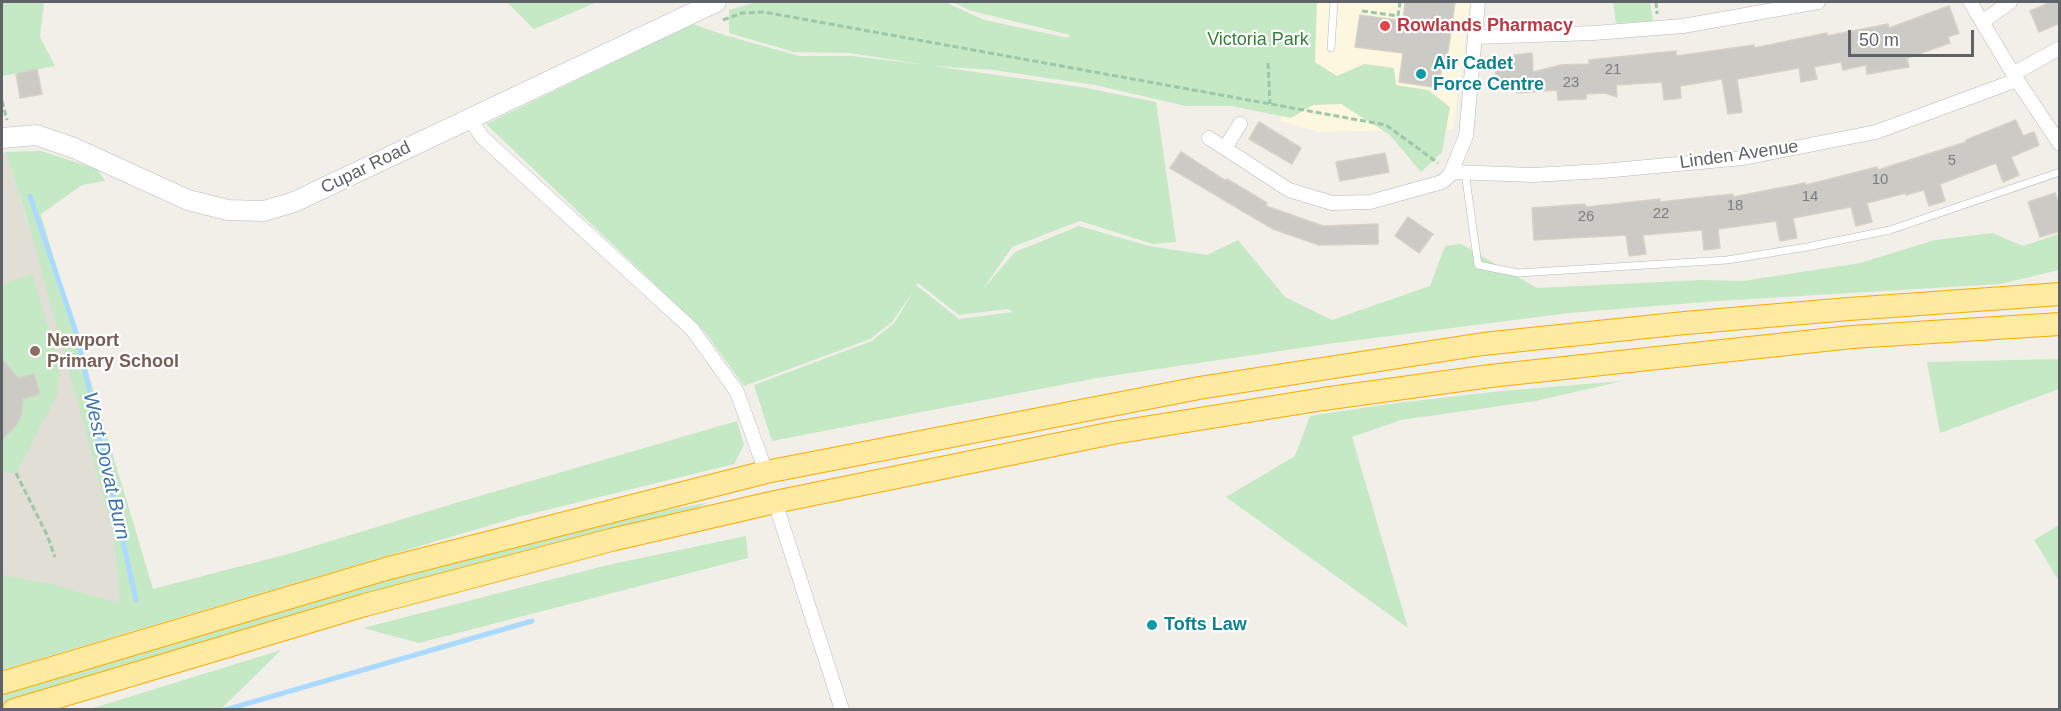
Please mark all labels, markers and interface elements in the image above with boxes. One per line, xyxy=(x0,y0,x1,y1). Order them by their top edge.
place label: Rowlands Pharmacy xyxy=(1397,15,1573,37)
scale bar xyxy=(1851,18,1977,56)
marker: Rowlands Pharmacy xyxy=(1378,19,1392,33)
park label: Victoria Park xyxy=(1207,29,1309,51)
text: 50 m xyxy=(1859,30,1899,50)
place label: Air Cadet Force Centre xyxy=(1433,53,1544,96)
house number: 21 xyxy=(1605,61,1621,79)
marker: Air Cadet Force Centre xyxy=(1414,67,1428,81)
house number: 23 xyxy=(1563,74,1579,92)
street label: Linden Avenue xyxy=(1678,136,1800,174)
street label: Cupar Road xyxy=(318,137,414,199)
house number: 5 xyxy=(1948,152,1956,170)
house number: 10 xyxy=(1872,171,1888,189)
house number: 14 xyxy=(1802,188,1818,206)
house number: 18 xyxy=(1727,197,1743,215)
house number: 22 xyxy=(1653,205,1669,223)
house number: 26 xyxy=(1578,208,1594,226)
place label: Newport Primary School xyxy=(47,330,179,372)
marker: Newport Primary School xyxy=(28,344,42,358)
water label: West Dovat Burn xyxy=(77,390,135,542)
place label: Tofts Law xyxy=(1164,614,1247,636)
marker: Tofts Law xyxy=(1145,618,1159,632)

